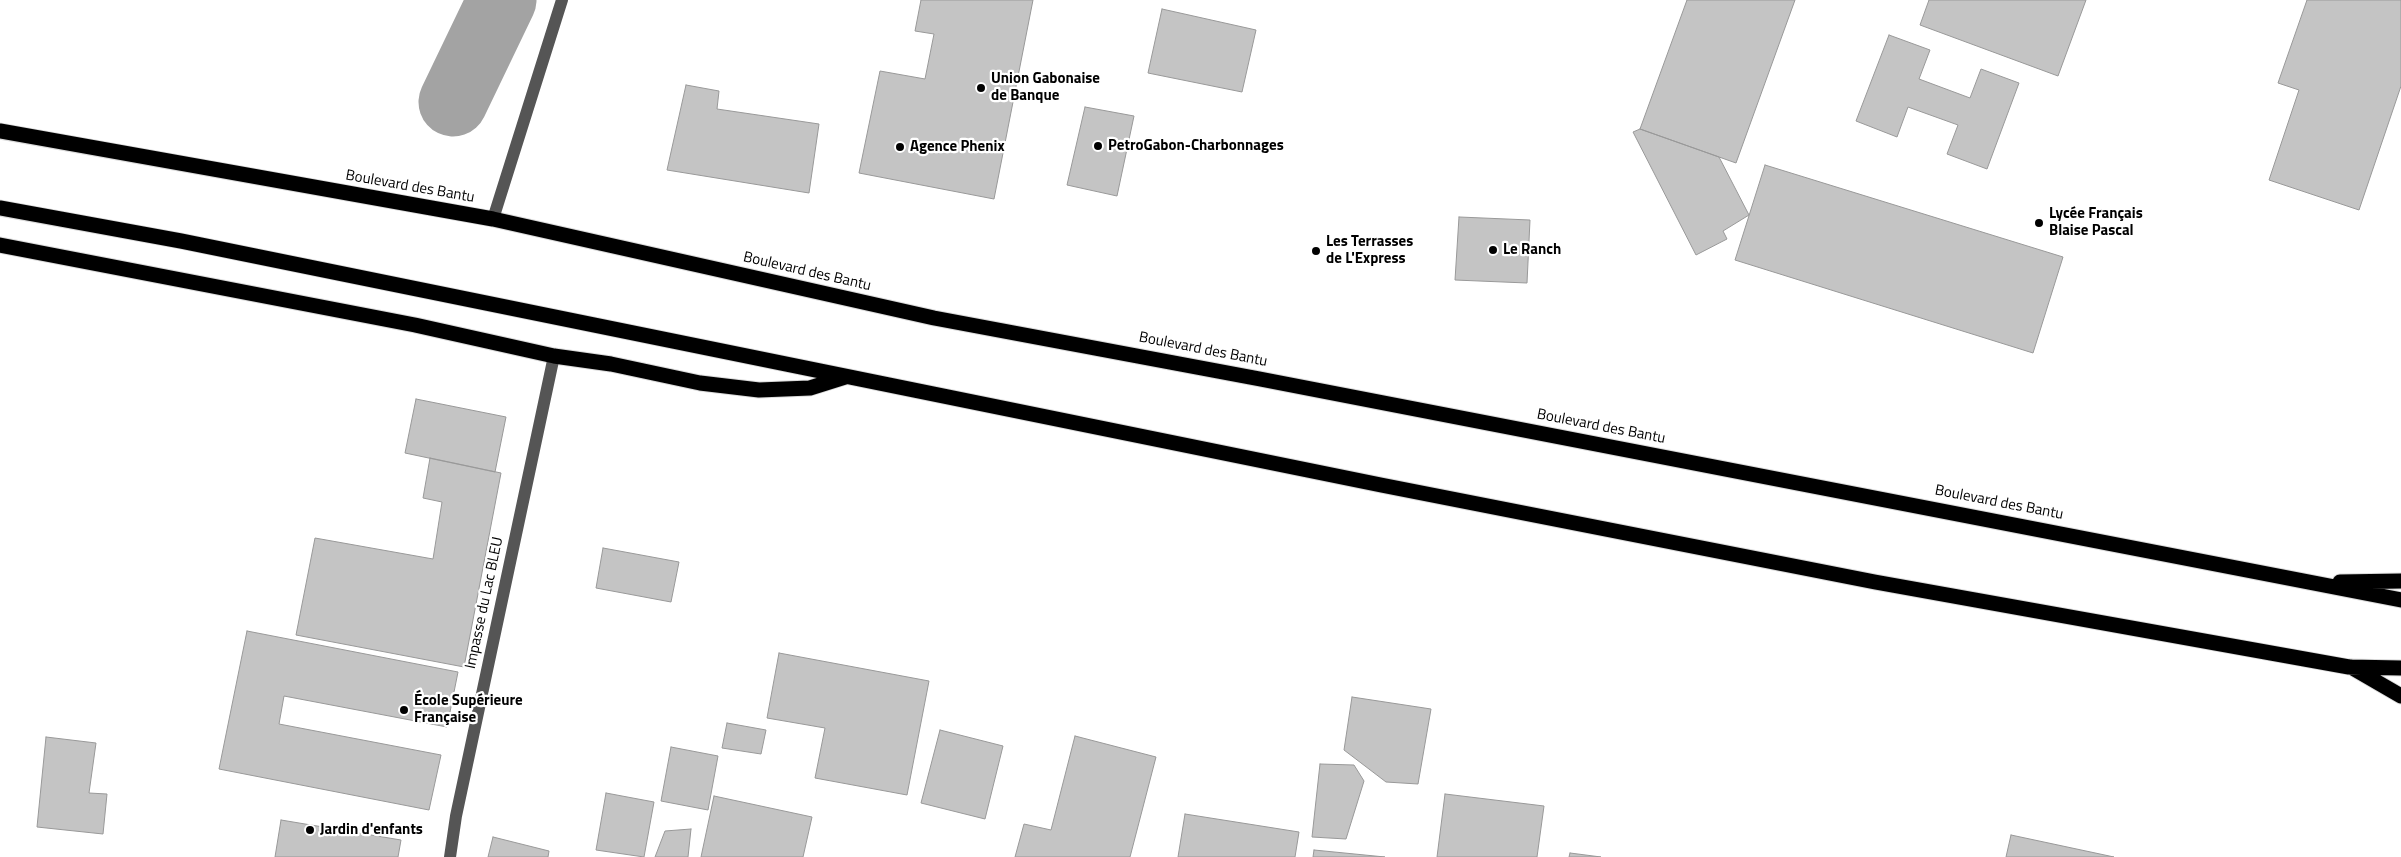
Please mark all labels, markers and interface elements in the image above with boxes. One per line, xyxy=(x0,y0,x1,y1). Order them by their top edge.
place label: Union Gabonaise de Banque xyxy=(991,70,1100,105)
marker: Union Gabonaise de Banque xyxy=(975,82,987,94)
place label: PetroGabon-Charbonnages xyxy=(1108,137,1284,155)
place label: Agence Phenix xyxy=(910,138,1004,156)
marker: PetroGabon-Charbonnages xyxy=(1092,140,1104,152)
marker: Agence Phenix xyxy=(894,141,906,153)
street label: Boulevard des Bantu xyxy=(344,167,476,207)
place label: Lycée Français Blaise Pascal xyxy=(2049,205,2143,240)
marker: Lycée Français Blaise Pascal xyxy=(2033,217,2045,229)
place label: Les Terrasses de L'Express xyxy=(1326,233,1413,268)
place label: Le Ranch xyxy=(1503,241,1561,259)
marker: Le Ranch xyxy=(1487,244,1499,256)
marker: Les Terrasses de L'Express xyxy=(1310,245,1322,257)
street label: Boulevard des Bantu xyxy=(741,249,873,295)
street label: Boulevard des Bantu xyxy=(1137,329,1269,371)
street label: Boulevard des Bantu xyxy=(1535,406,1667,448)
street label: Boulevard des Bantu xyxy=(1933,482,2065,524)
street label: Impasse du Lac BLEU xyxy=(462,535,508,671)
place label: École Supérieure Française xyxy=(414,692,523,727)
marker: École Supérieure Française xyxy=(398,704,410,716)
place label: Jardin d'enfants xyxy=(320,821,423,839)
marker: Jardin d'enfants xyxy=(304,824,316,836)

